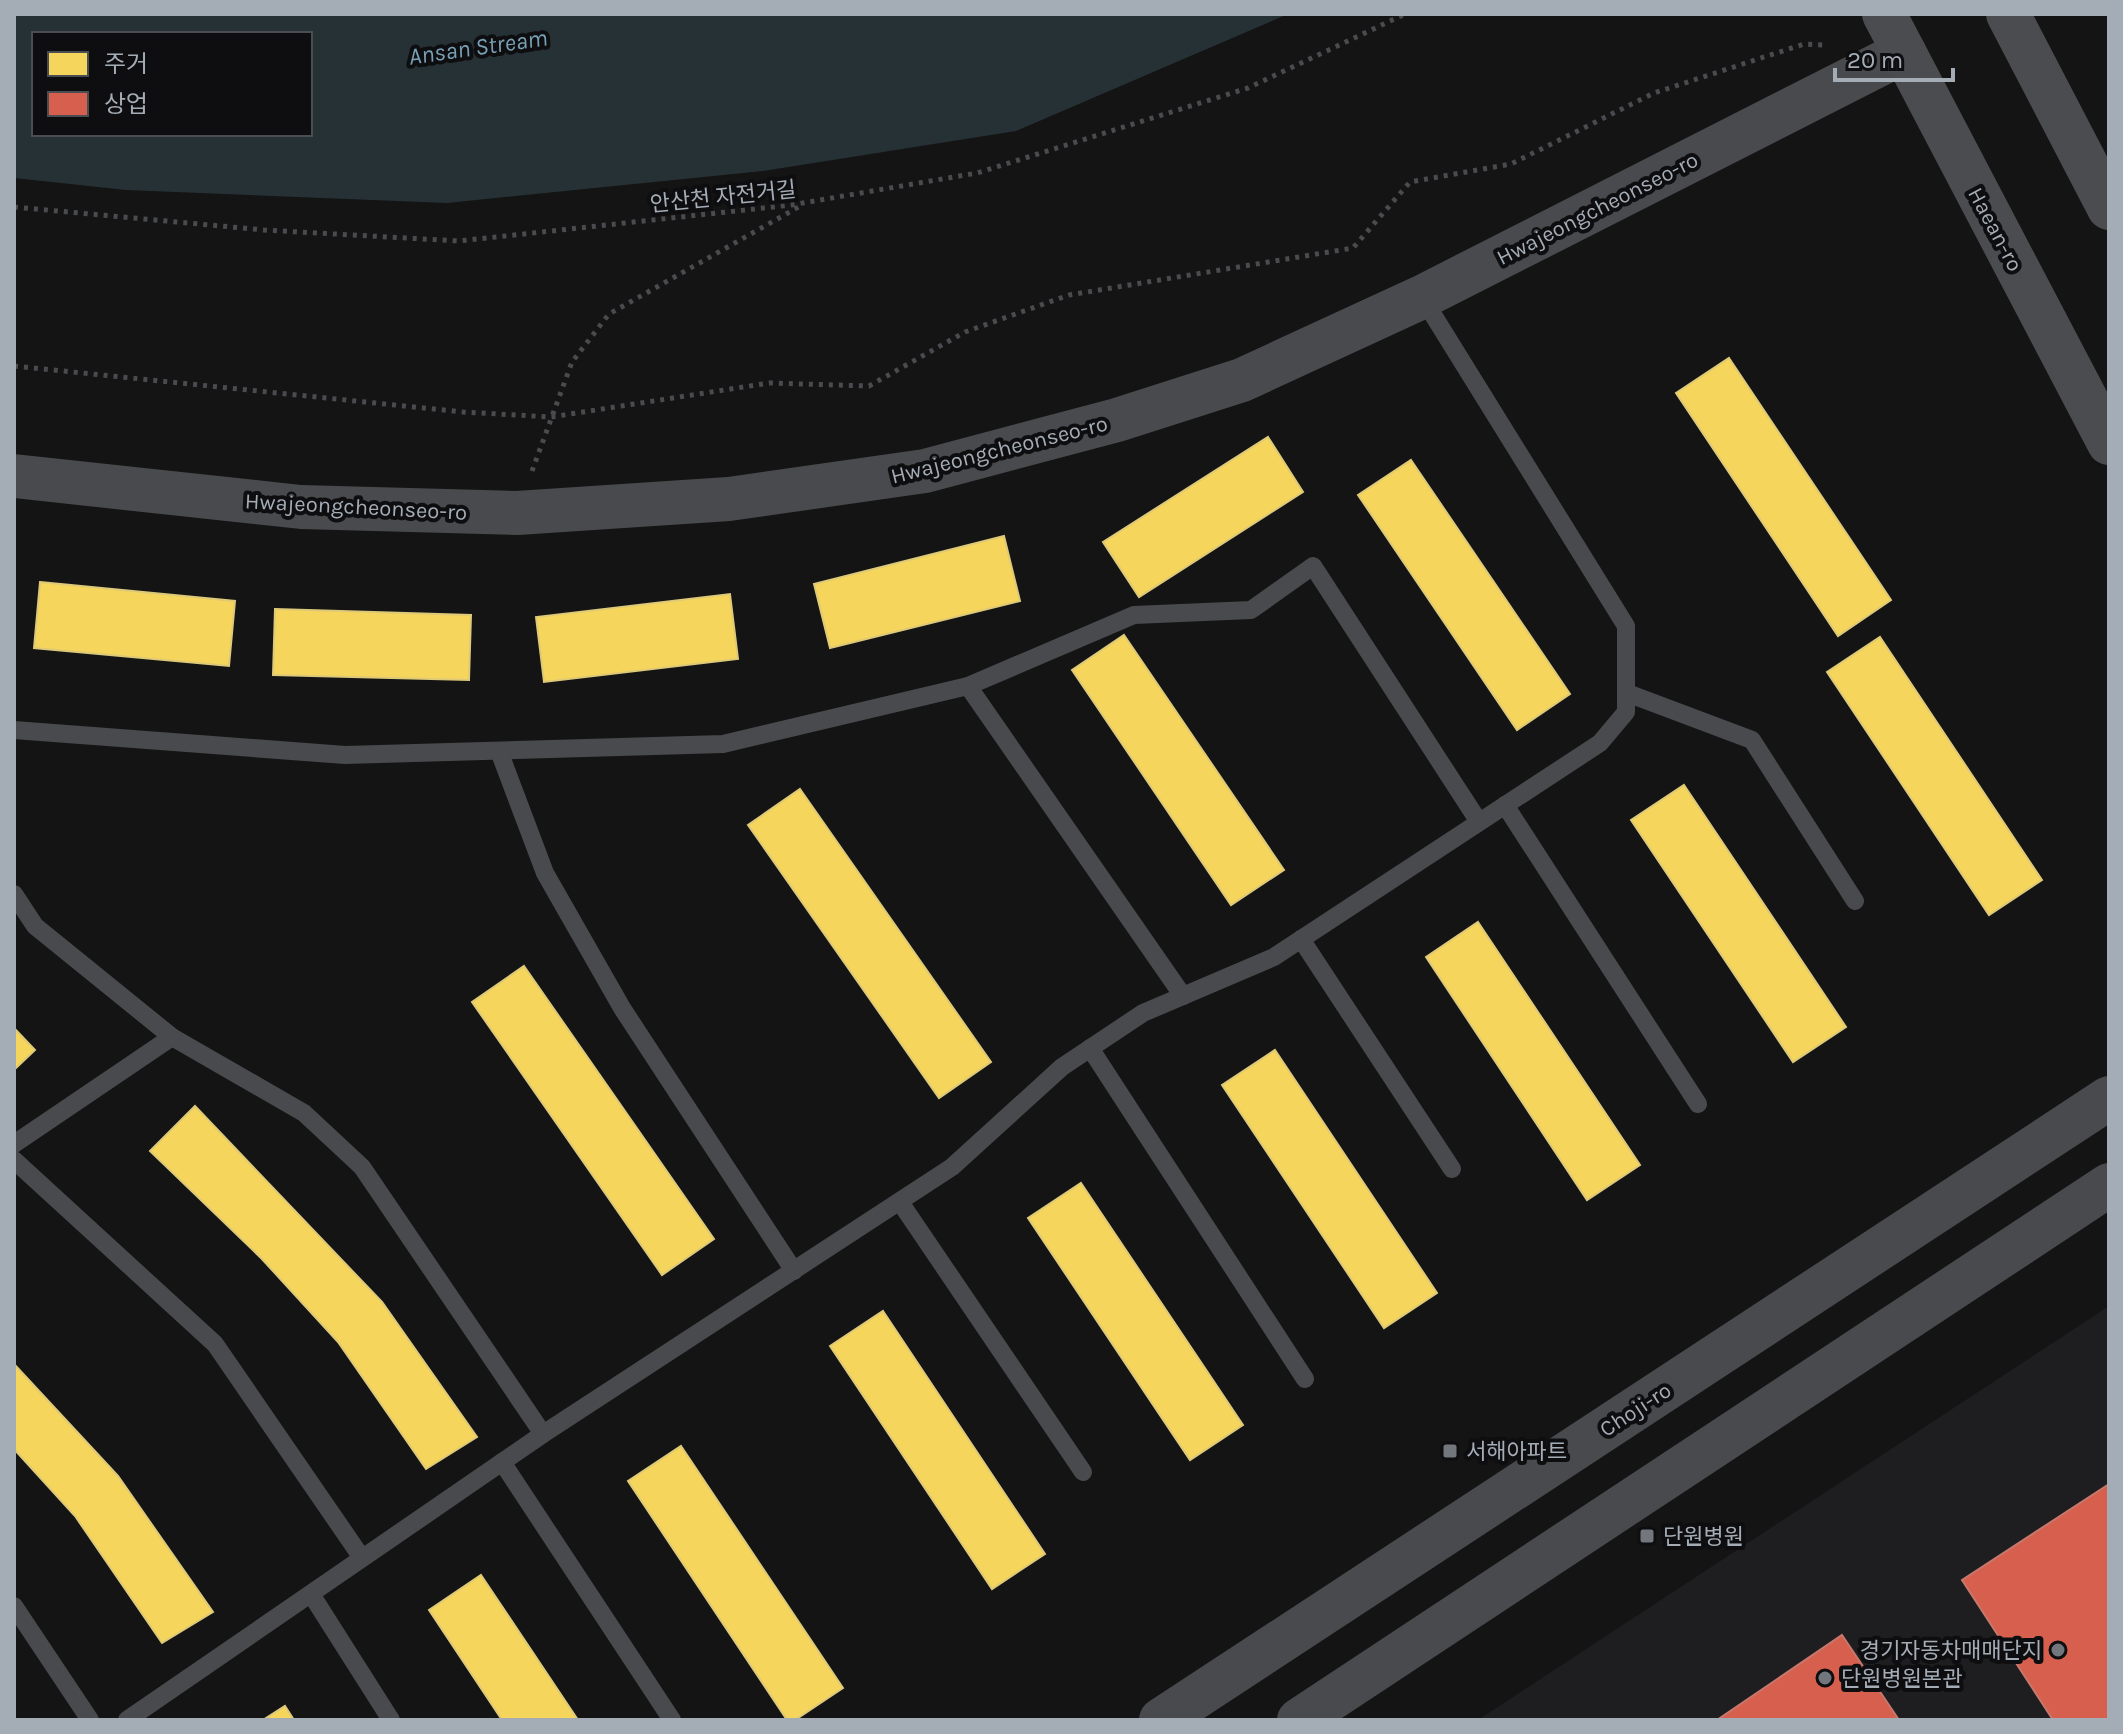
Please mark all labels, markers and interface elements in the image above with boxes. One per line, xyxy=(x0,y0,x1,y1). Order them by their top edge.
water label: Ansan Stream xyxy=(407,23,549,71)
legend xyxy=(32,32,312,136)
scale bar xyxy=(1835,32,1953,82)
text: 20 m xyxy=(1847,46,1903,74)
text: 주거 xyxy=(104,50,148,78)
text: 상업 xyxy=(104,90,148,118)
street label: Hwajeongcheonseo-ro xyxy=(1492,147,1702,271)
street label: 안산천 자전거길 xyxy=(649,176,798,218)
street label: Haean-ro xyxy=(1962,183,2028,276)
street label: Hwajeongcheonseo-ro xyxy=(888,410,1110,489)
street label: Hwajeongcheonseo-ro xyxy=(244,488,468,526)
street label: Choji-ro xyxy=(1595,1377,1676,1442)
place label: 서해아파트 xyxy=(1466,1439,1567,1465)
marker: 서해아파트 xyxy=(1441,1442,1459,1460)
place label: 단원병원 xyxy=(1663,1524,1744,1550)
marker: 단원병원 xyxy=(1638,1527,1656,1545)
place label: 경기자동차매매단지 xyxy=(1860,1638,2042,1664)
marker: 경기자동차매매단지 xyxy=(2049,1641,2067,1659)
place label: 단원병원본관 xyxy=(1841,1666,1962,1692)
marker: 단원병원본관 xyxy=(1816,1669,1834,1687)

